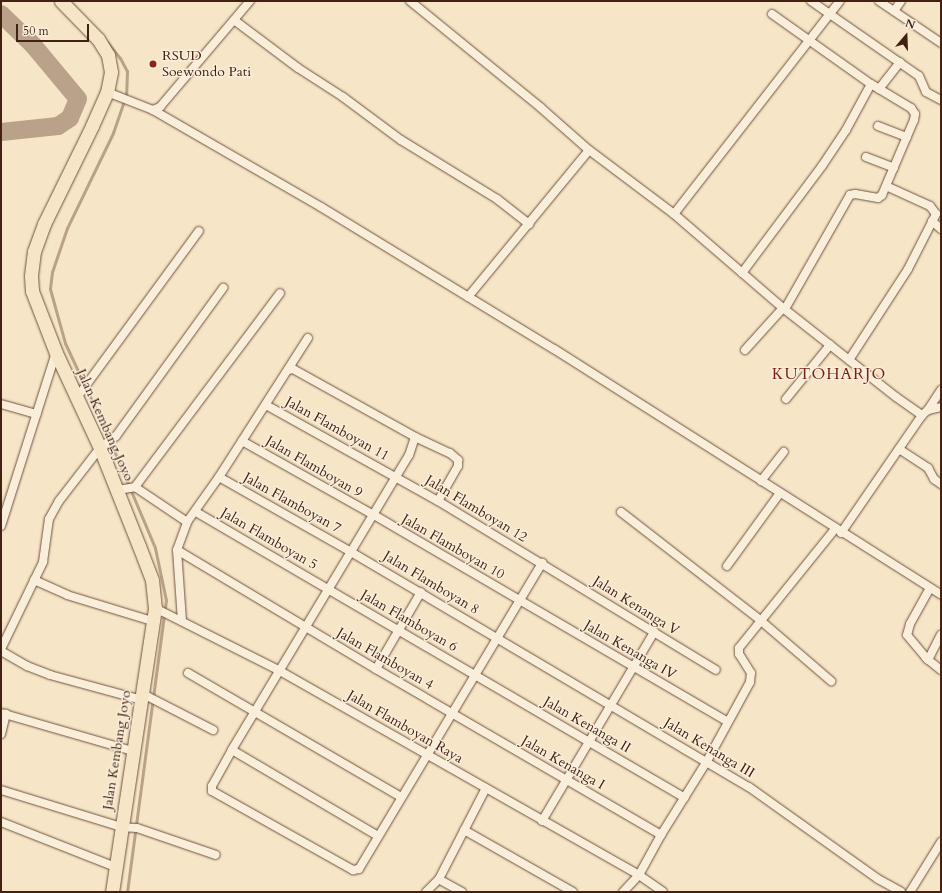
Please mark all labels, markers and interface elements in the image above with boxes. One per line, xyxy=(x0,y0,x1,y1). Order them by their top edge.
scale bar xyxy=(18,16,91,42)
north arrow xyxy=(886,16,926,56)
text: N xyxy=(903,16,917,33)
text: 50 m xyxy=(23,23,49,39)
place label: RSUD Soewondo Pati xyxy=(162,48,251,80)
marker: RSUD Soewondo Pati xyxy=(147,58,159,70)
district label: KUTOHARJO xyxy=(772,364,886,384)
street label: Jalan Kembang Joyo xyxy=(73,366,137,484)
street label: Jalan Flamboyan 11 xyxy=(282,394,392,464)
street label: Jalan Flamboyan 9 xyxy=(263,432,365,502)
street label: Jalan Flamboyan 7 xyxy=(240,469,344,537)
street label: Jalan Flamboyan 12 xyxy=(422,472,530,546)
street label: Jalan Flamboyan 5 xyxy=(218,504,320,574)
street label: Jalan Flamboyan 10 xyxy=(399,511,507,583)
street label: Jalan Flamboyan 8 xyxy=(380,548,482,618)
street label: Jalan Kenanga V xyxy=(590,573,682,639)
street label: Jalan Flamboyan 6 xyxy=(358,586,460,656)
street label: Jalan Kenanga IV xyxy=(581,617,679,683)
street label: Jalan Flamboyan 4 xyxy=(334,624,436,694)
street label: Jalan Flamboyan Raya xyxy=(344,687,466,767)
street label: Jalan Kembang Joyo xyxy=(99,689,135,811)
street label: Jalan Kenanga II xyxy=(540,693,634,757)
street label: Jalan Kenanga III xyxy=(661,714,757,782)
street label: Jalan Kenanga I xyxy=(518,732,608,794)

